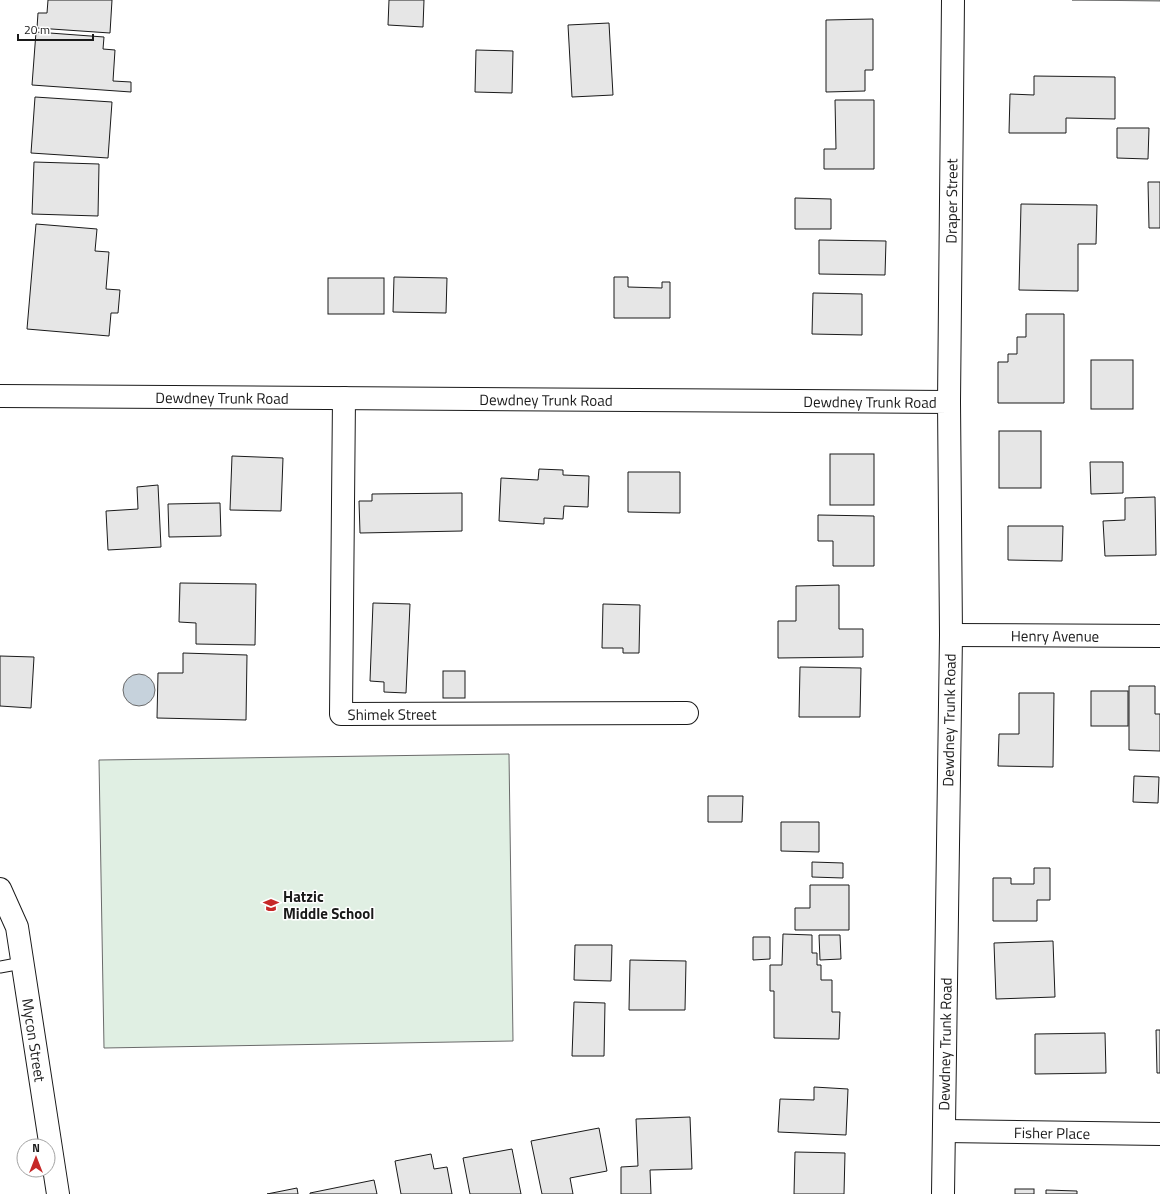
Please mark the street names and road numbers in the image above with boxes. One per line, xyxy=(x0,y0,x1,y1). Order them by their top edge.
street label: Draper Street xyxy=(939,158,963,244)
street label: Dewdney Trunk Road xyxy=(155,385,289,409)
street label: Dewdney Trunk Road xyxy=(479,388,613,411)
street label: Dewdney Trunk Road xyxy=(803,390,937,413)
street label: Henry Avenue xyxy=(1011,624,1099,647)
street label: Dewdney Trunk Road xyxy=(936,653,962,787)
street label: Shimek Street xyxy=(348,702,437,725)
street label: Dewdney Trunk Road xyxy=(932,977,958,1111)
street label: Mycon Street xyxy=(17,997,52,1084)
street label: Fisher Place xyxy=(1014,1120,1090,1145)

